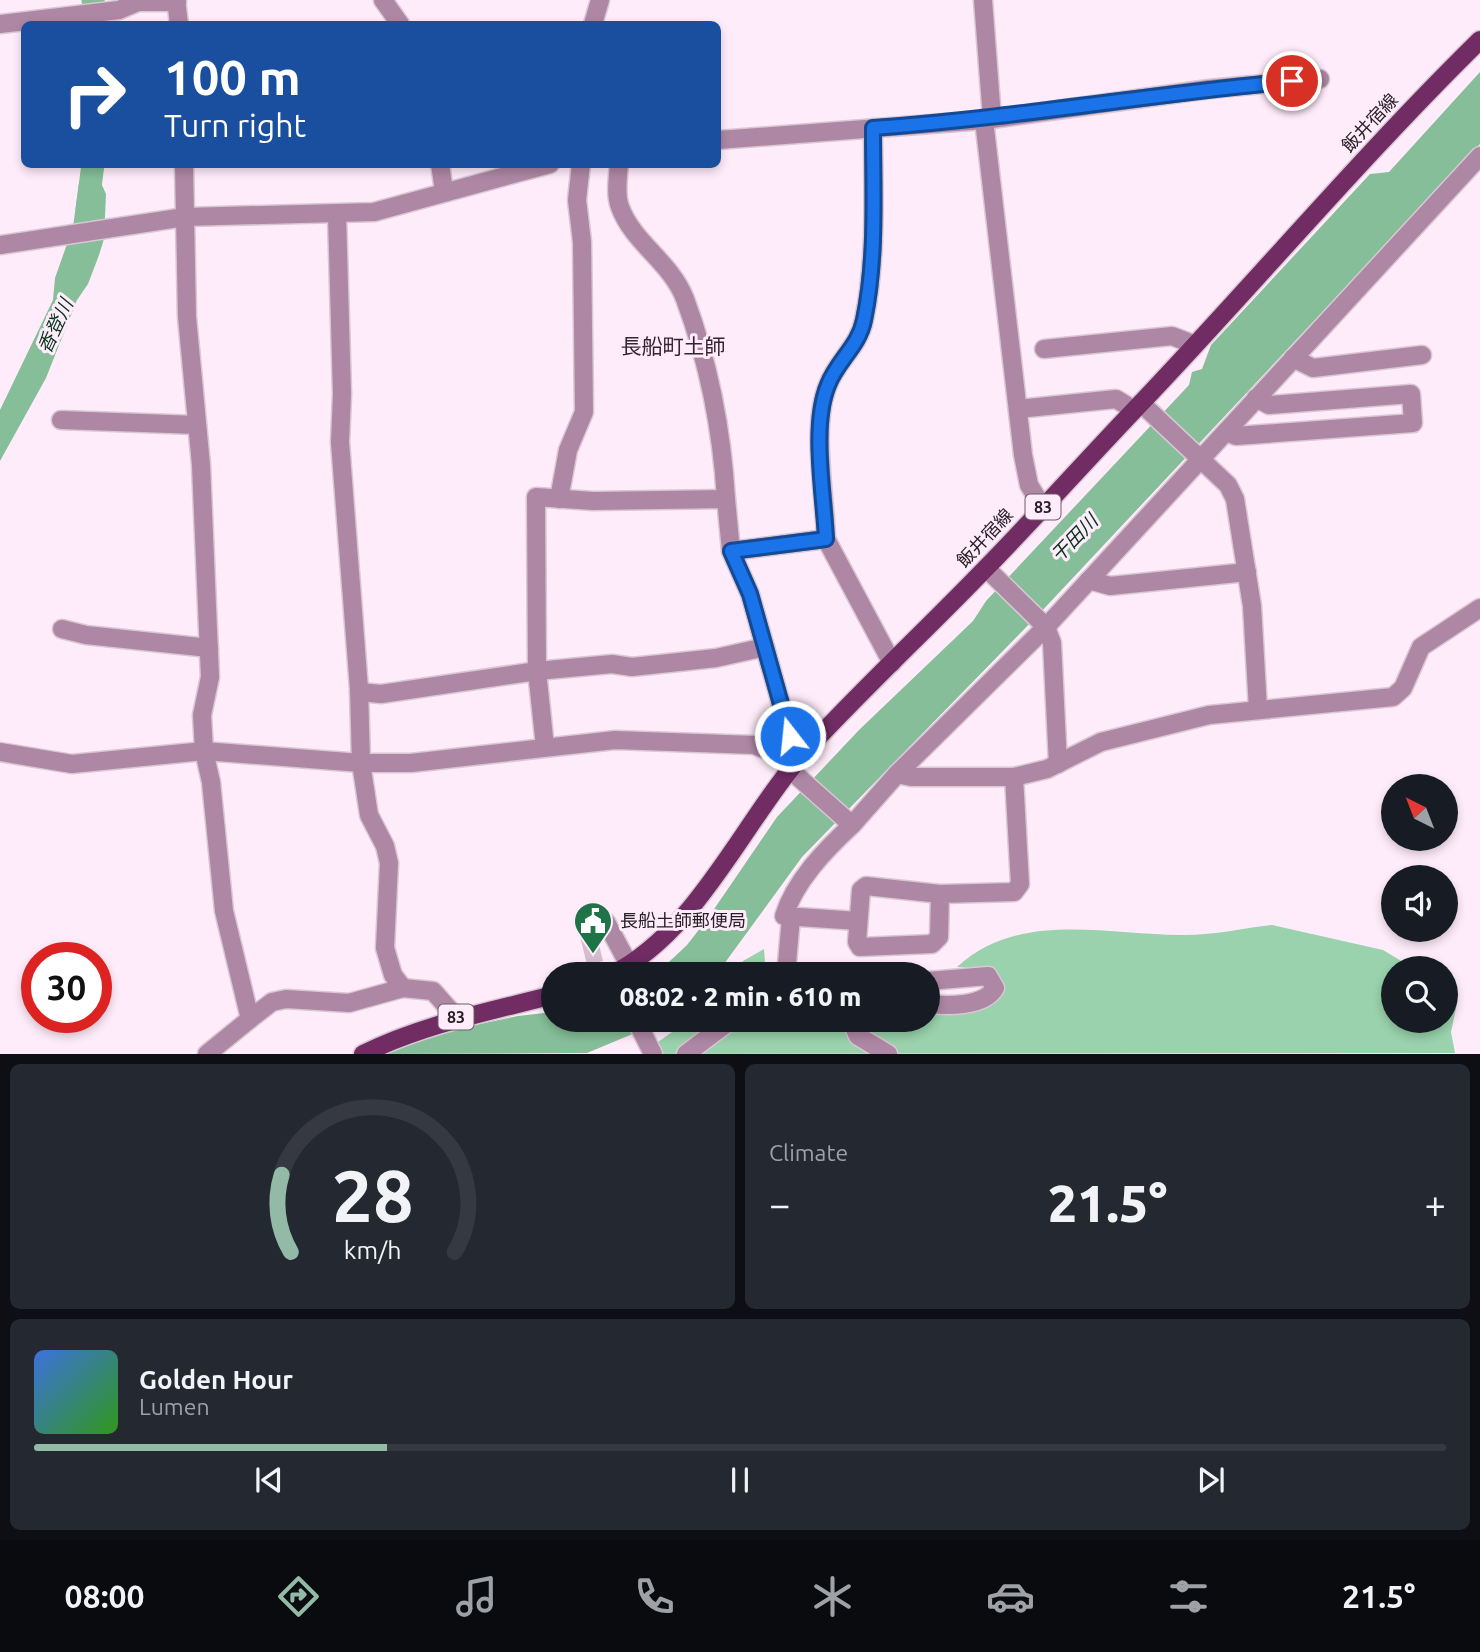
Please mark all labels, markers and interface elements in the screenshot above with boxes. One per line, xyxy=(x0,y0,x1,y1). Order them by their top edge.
icon: right xyxy=(49,49,140,140)
text: 100 m xyxy=(164,49,301,104)
pin xyxy=(1262,51,1322,111)
icon: arrive xyxy=(1273,62,1311,100)
street label: 飯井宿線 xyxy=(1337,89,1401,155)
text: Turn right xyxy=(164,107,306,143)
water label: 香登川 xyxy=(33,294,78,356)
district label: 長船町土師 xyxy=(621,334,726,358)
road number: 83 xyxy=(1026,494,1060,520)
street label: 飯井宿線 xyxy=(952,504,1016,570)
water label: 干田川 xyxy=(1046,508,1103,566)
position arrow xyxy=(753,699,827,773)
north arrow xyxy=(1381,774,1458,850)
map controls xyxy=(1381,774,1458,1033)
button: sound xyxy=(1381,865,1458,942)
public building icon: 長船土師郵便局 xyxy=(572,900,614,955)
place label: 長船土師郵便局 xyxy=(620,910,746,930)
speed limit sign: 30 xyxy=(21,942,112,1033)
button: search xyxy=(1381,956,1458,1033)
text: 08:02 · 2 min · 610 m xyxy=(620,982,861,1011)
road number: 83 xyxy=(438,1004,474,1030)
text: Climate xyxy=(769,1140,848,1165)
text: 28 xyxy=(331,1155,414,1237)
text: 21.5° xyxy=(1048,1174,1167,1232)
text: − xyxy=(769,1183,790,1225)
text: + xyxy=(1425,1183,1446,1225)
text: km/h xyxy=(344,1236,401,1264)
text: Golden Hour xyxy=(139,1365,293,1394)
text: Lumen xyxy=(139,1394,210,1419)
icon: previous xyxy=(250,1461,288,1499)
icon: pause xyxy=(721,1461,759,1499)
icon: next xyxy=(1192,1461,1230,1499)
icon: directions xyxy=(274,1572,323,1621)
icon: music xyxy=(452,1572,501,1621)
icon: phone xyxy=(630,1572,679,1621)
icon: climate xyxy=(808,1572,857,1621)
icon: car xyxy=(986,1572,1035,1621)
icon: filters xyxy=(1164,1572,1213,1621)
text: 08:00 xyxy=(65,1578,145,1614)
text: 21.5° xyxy=(1342,1578,1415,1614)

